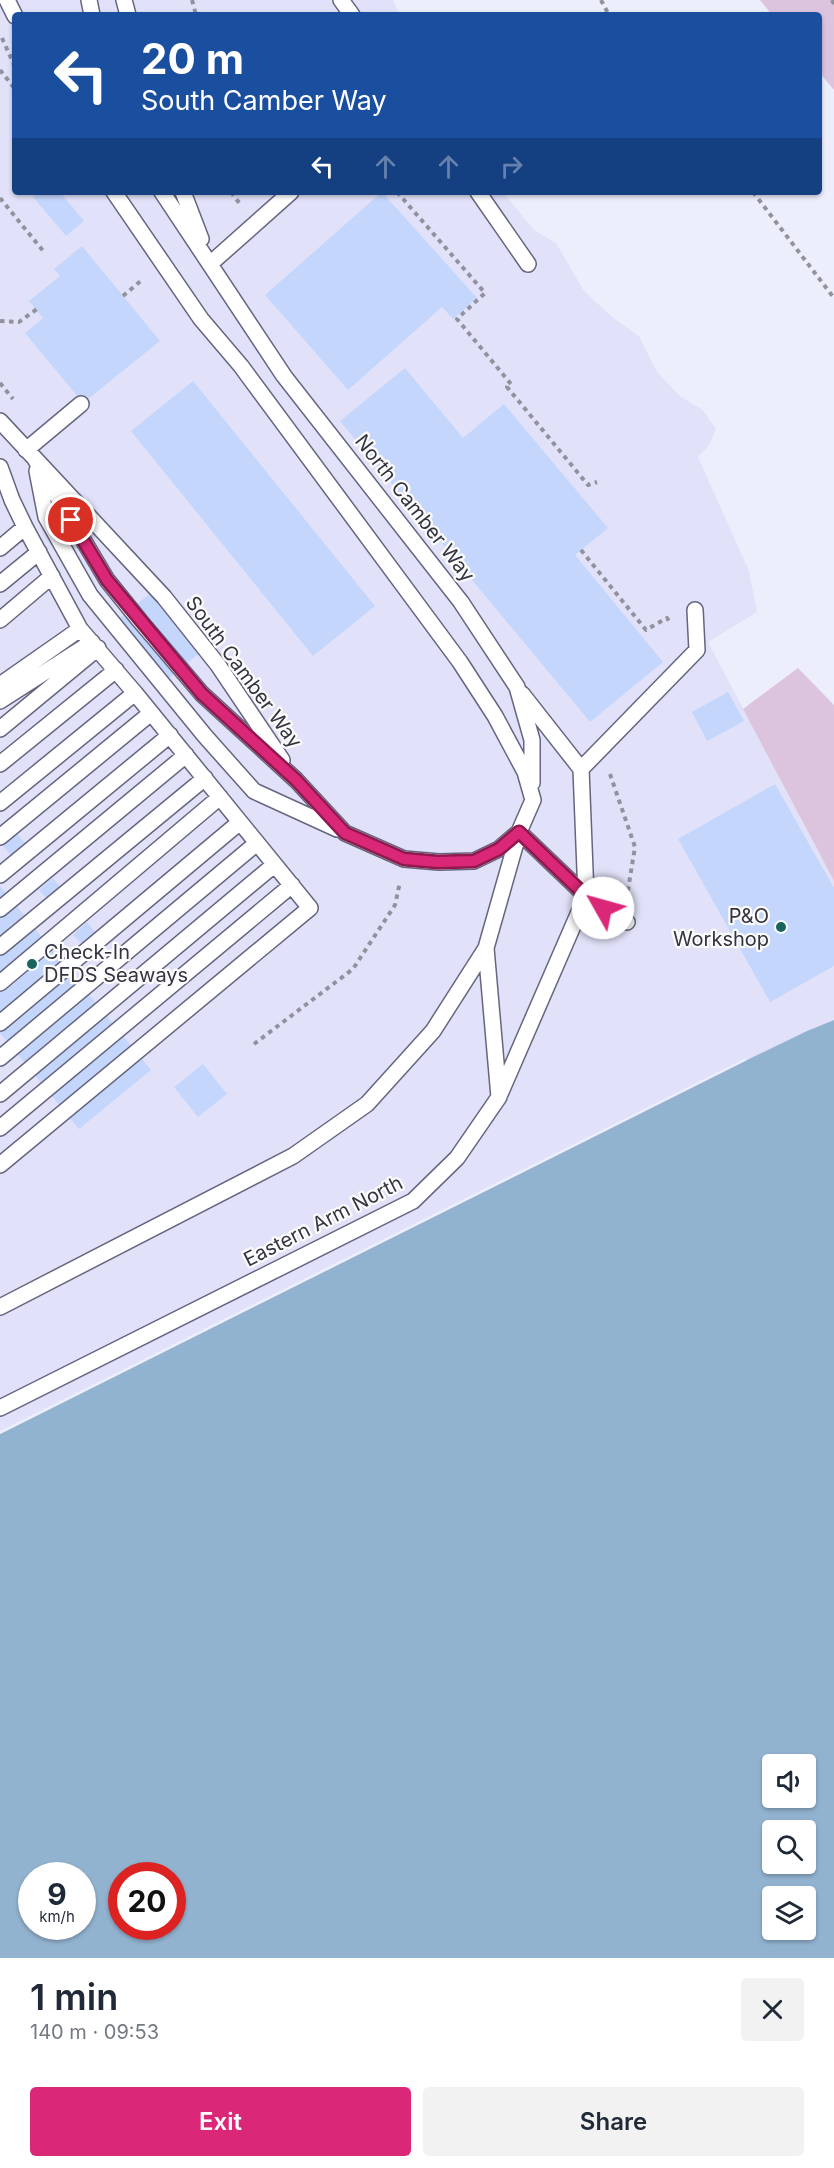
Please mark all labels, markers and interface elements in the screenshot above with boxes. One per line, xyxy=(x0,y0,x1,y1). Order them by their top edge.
text: 20 m xyxy=(141,33,244,84)
icon: left xyxy=(42,36,120,114)
text: South Camber Way xyxy=(141,84,387,117)
icon: left xyxy=(306,150,339,183)
icon: ahead xyxy=(369,150,402,183)
icon: ahead xyxy=(432,150,465,183)
icon: right xyxy=(495,150,528,183)
street label: North Camber Way xyxy=(350,430,480,586)
pin xyxy=(45,494,96,545)
icon: arrive xyxy=(54,503,87,536)
street label: South Camber Way xyxy=(181,591,307,753)
position arrow xyxy=(571,876,635,940)
place label: P&O Workshop xyxy=(673,904,769,951)
marker: P&O Workshop xyxy=(774,920,788,934)
place label: Check-In DFDS Seaways xyxy=(44,940,188,987)
marker: Check-In DFDS Seaways xyxy=(25,957,39,971)
street label: Eastern Arm North xyxy=(240,1171,406,1271)
map controls xyxy=(762,1754,816,1940)
button: sound xyxy=(762,1754,816,1808)
button: search xyxy=(762,1820,816,1874)
speed limit sign: 20 xyxy=(108,1862,186,1940)
text: 9 xyxy=(47,1876,67,1912)
button: layers xyxy=(762,1886,816,1940)
text: km/h xyxy=(39,1907,75,1926)
text: 1 min xyxy=(30,1975,118,2019)
button: close xyxy=(741,1978,804,2041)
text: 140 m · 09:53 xyxy=(30,2020,159,2044)
button: Exit xyxy=(30,2087,411,2156)
button: Share xyxy=(423,2087,804,2156)

